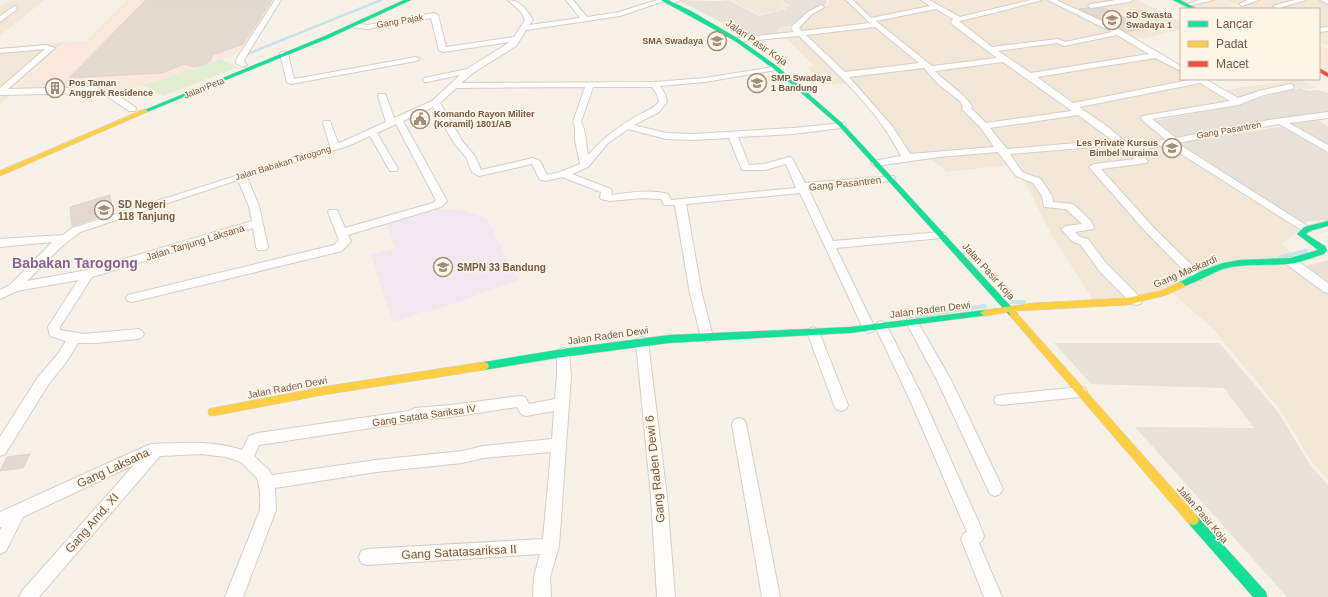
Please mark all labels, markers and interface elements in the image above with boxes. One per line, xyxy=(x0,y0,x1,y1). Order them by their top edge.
legend xyxy=(1180,8,1320,80)
school or university icon: SD Swasta Swadaya 1 xyxy=(1101,9,1123,31)
place label: SD Swasta Swadaya 1 xyxy=(1126,10,1173,30)
street label: Gang Pajak xyxy=(376,12,425,30)
street label: Jalan Pasir Koja xyxy=(724,17,790,68)
text: Lancar xyxy=(1216,17,1253,31)
school or university icon: SMA Swadaya xyxy=(706,30,728,52)
place label: SMA Swadaya xyxy=(642,36,704,46)
text: Padat xyxy=(1216,37,1248,51)
text: Macet xyxy=(1216,57,1249,71)
school or university icon: SMP Swadaya 1 Bandung xyxy=(746,72,768,94)
place label: SMP Swadaya 1 Bandung xyxy=(771,73,832,93)
street label: Jalan Peta xyxy=(182,75,226,101)
building icon: Pos Taman Anggrek Residence xyxy=(44,77,66,99)
place label: Pos Taman Anggrek Residence xyxy=(69,78,153,98)
public building icon: Komando Rayon Militer (Koramil) 1801/AB xyxy=(409,108,431,130)
place label: Komando Rayon Militer (Koramil) 1801/AB xyxy=(434,109,535,129)
street label: Gang Pasantren xyxy=(1196,119,1262,141)
school or university icon: Les Private Kursus Bimbel Nuraima xyxy=(1161,137,1183,159)
place label: Les Private Kursus Bimbel Nuraima xyxy=(1076,138,1159,158)
street label: Jalan Babakan Tarogong xyxy=(234,144,332,182)
street label: Gang Pasantren xyxy=(808,174,882,193)
school or university icon: SD Negeri 118 Tanjung xyxy=(93,199,115,221)
place label: SD Negeri 118 Tanjung xyxy=(118,199,175,222)
street label: Jalan Tanjung Laksana xyxy=(145,222,246,263)
street label: Jalan Pasir Koja xyxy=(960,241,1017,302)
street label: Gang Maskardi xyxy=(1152,253,1219,290)
district label: Babakan Tarogong xyxy=(12,255,138,271)
school or university icon: SMPN 33 Bandung xyxy=(432,256,454,278)
place label: SMPN 33 Bandung xyxy=(457,262,546,273)
street label: Jalan Raden Dewi xyxy=(889,299,971,320)
street label: Jalan Raden Dewi xyxy=(567,324,649,347)
street label: Jalan Raden Dewi xyxy=(246,374,328,401)
street label: Gang Satata Sariksa IV xyxy=(372,403,477,428)
street label: Gang Raden Dewi 6 xyxy=(642,414,668,523)
street label: Gang Laksana xyxy=(75,445,152,491)
street label: Jalan Pasir Koja xyxy=(1175,483,1231,546)
street label: Gang Amd. XI xyxy=(62,490,122,556)
street label: Gang Satatasariksa II xyxy=(401,542,517,562)

